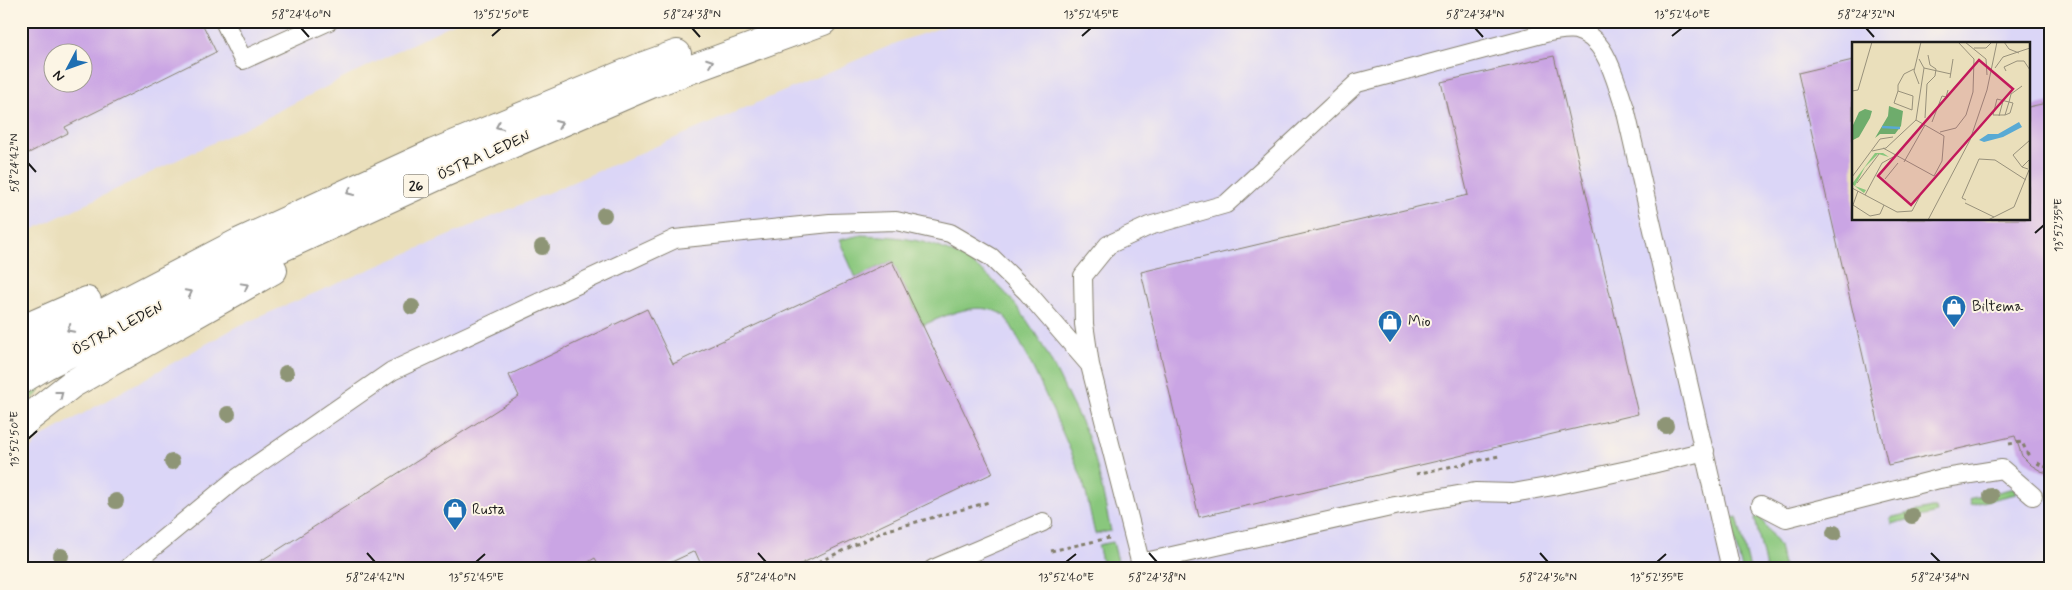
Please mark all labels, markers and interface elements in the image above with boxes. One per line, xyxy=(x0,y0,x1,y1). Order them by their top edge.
text: 58°24'40"N xyxy=(271,7,331,23)
text: 13°52'50"E xyxy=(473,7,529,23)
text: 58°24'38"N xyxy=(663,7,721,23)
text: 13°52'45"E xyxy=(1063,7,1119,23)
text: 58°24'34"N xyxy=(1446,7,1504,23)
text: 13°52'40"E xyxy=(1654,7,1710,23)
text: 58°24'32"N xyxy=(1837,7,1895,23)
north arrow xyxy=(42,42,92,92)
inset map xyxy=(1852,42,2030,220)
one-way arrow xyxy=(705,58,713,68)
text: N xyxy=(49,66,69,85)
one-way arrow xyxy=(554,119,563,130)
one-way arrow xyxy=(495,120,504,131)
street label: ÖSTRA LEDEN xyxy=(434,127,534,185)
text: 58°24'42"N xyxy=(7,133,23,193)
road number: 26 xyxy=(404,175,428,198)
one-way arrow xyxy=(346,185,355,196)
text: 13°52'35"E xyxy=(2051,198,2067,252)
one-way arrow xyxy=(240,282,249,292)
one-way arrow xyxy=(183,289,192,299)
shop icon: Biltema xyxy=(1941,294,1967,328)
street label: ÖSTRA LEDEN xyxy=(69,297,167,360)
place label: Biltema xyxy=(1972,297,2024,317)
shop icon: Mio xyxy=(1377,309,1403,343)
place label: Mio xyxy=(1408,312,1431,332)
one-way arrow xyxy=(66,323,75,333)
one-way arrow xyxy=(54,390,63,399)
text: 13°52'50"E xyxy=(7,411,23,467)
shop icon: Rusta xyxy=(442,497,468,531)
place label: Rusta xyxy=(472,500,506,520)
text: 58°24'42"N xyxy=(345,570,405,586)
text: 13°52'45"E xyxy=(448,570,504,586)
text: 58°24'40"N xyxy=(736,570,796,586)
text: 13°52'40"E xyxy=(1038,570,1094,586)
text: 58°24'38"N xyxy=(1128,570,1186,586)
text: 58°24'36"N xyxy=(1519,570,1577,586)
text: 13°52'35"E xyxy=(1630,570,1684,586)
text: 58°24'34"N xyxy=(1911,570,1969,586)

